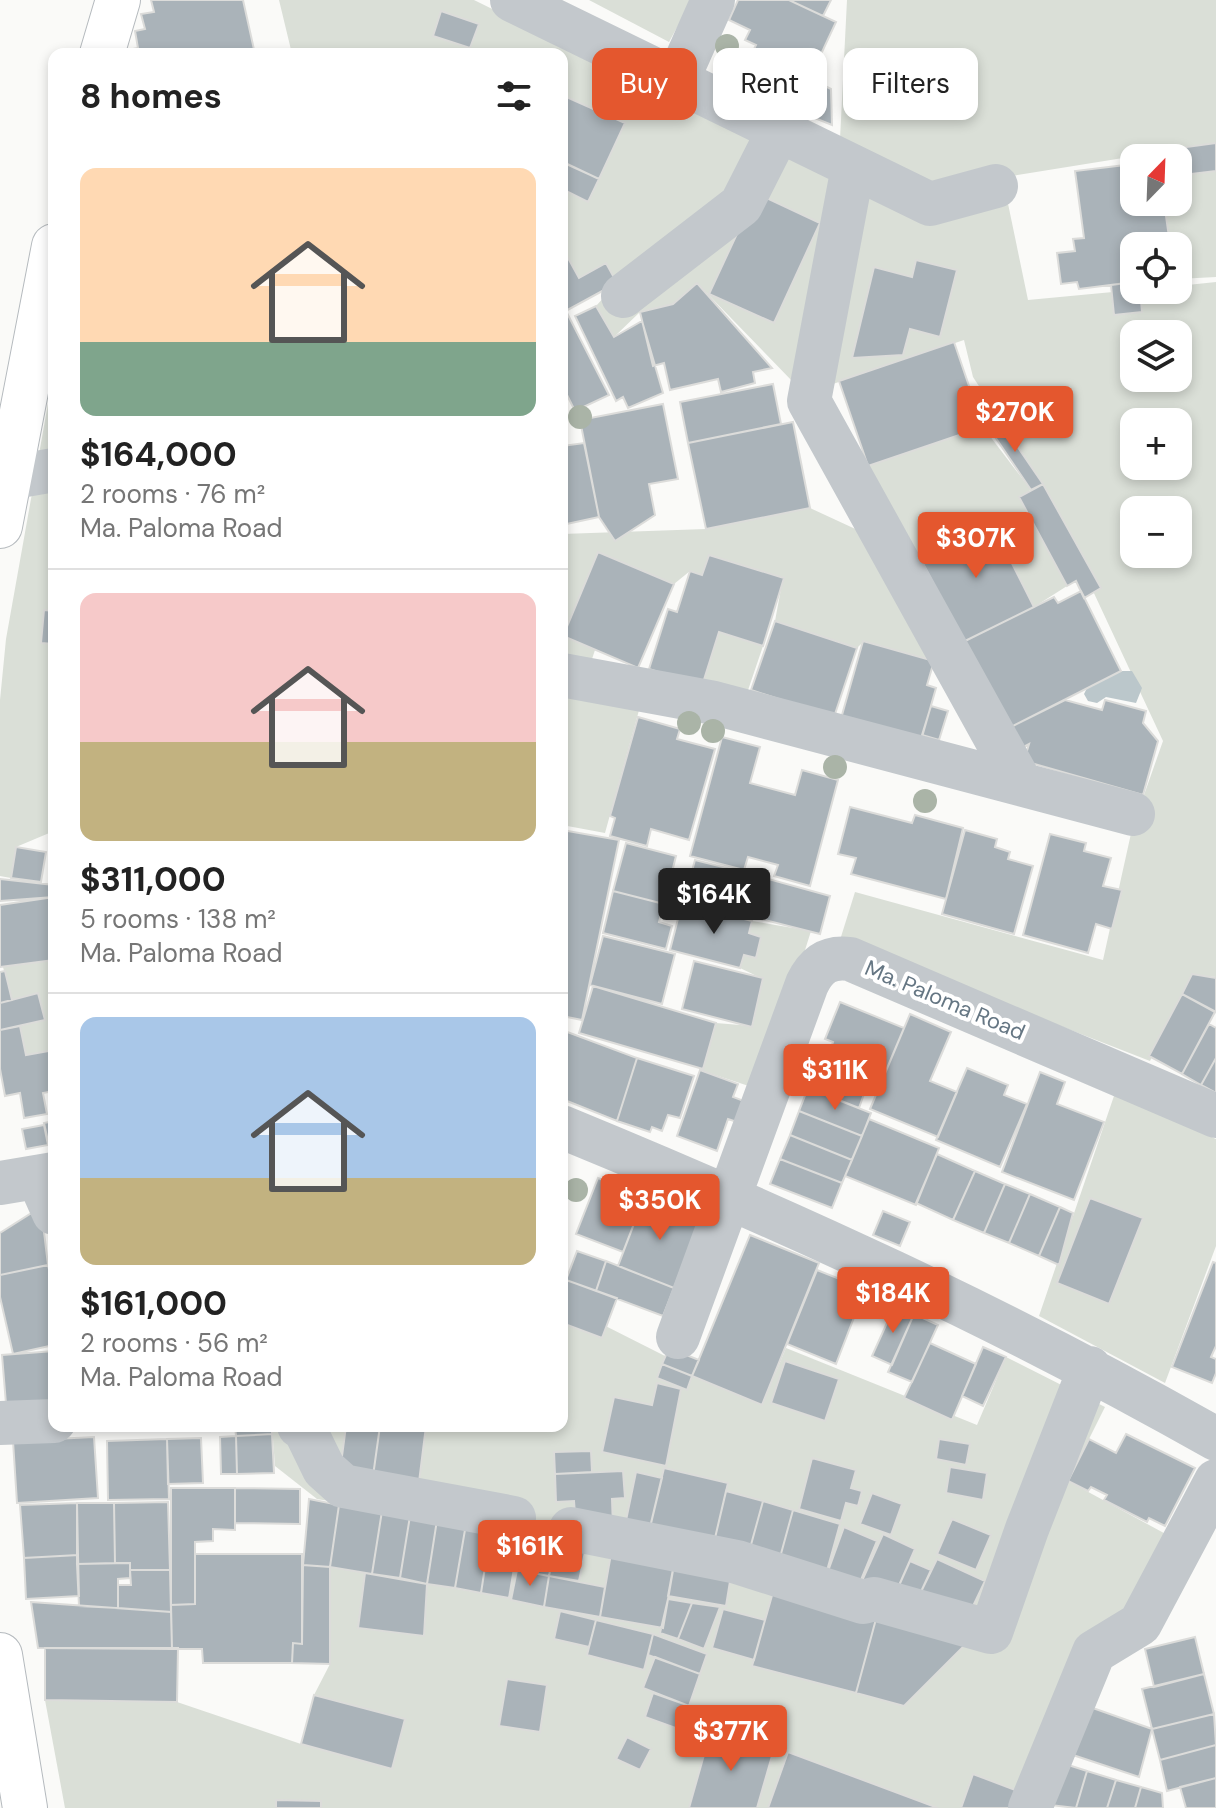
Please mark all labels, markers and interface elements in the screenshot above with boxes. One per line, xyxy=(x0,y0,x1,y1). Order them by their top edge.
chip: Buy xyxy=(592,48,697,120)
chip: Rent xyxy=(713,48,827,120)
chip: Filters xyxy=(843,48,978,120)
text: 8 homes xyxy=(80,74,222,119)
icon: filters xyxy=(492,74,536,118)
north arrow xyxy=(1120,144,1192,216)
map controls xyxy=(1120,144,1192,568)
icon: home xyxy=(236,220,380,364)
button: locate xyxy=(1120,232,1192,304)
button: layers xyxy=(1120,320,1192,392)
pin: $270K xyxy=(959,386,1071,454)
text: $270K xyxy=(975,395,1055,429)
button: + xyxy=(1120,408,1192,480)
text: $164,000 xyxy=(80,432,237,477)
text: 2 rooms · 76 m² xyxy=(80,477,265,511)
button: − xyxy=(1120,496,1192,568)
text: Ma. Paloma Road xyxy=(80,511,283,545)
pin: $307K xyxy=(920,512,1032,580)
text: $307K xyxy=(936,521,1016,555)
icon: home xyxy=(236,645,380,789)
text: $311,000 xyxy=(80,857,226,902)
pin: $164K xyxy=(658,868,770,936)
text: $164K xyxy=(676,877,752,911)
text: 5 rooms · 138 m² xyxy=(80,902,276,936)
text: Ma. Paloma Road xyxy=(80,936,283,970)
street label: Ma. Paloma Road xyxy=(860,953,1030,1047)
pin: $311K xyxy=(779,1044,891,1112)
text: $311K xyxy=(801,1053,869,1087)
icon: home xyxy=(236,1069,380,1213)
pin: $350K xyxy=(604,1174,716,1242)
text: $350K xyxy=(619,1183,701,1217)
pin: $184K xyxy=(837,1267,949,1335)
text: $184K xyxy=(855,1276,931,1310)
text: $161,000 xyxy=(80,1281,227,1326)
text: 2 rooms · 56 m² xyxy=(80,1326,268,1360)
text: Ma. Paloma Road xyxy=(80,1360,283,1394)
pin: $161K xyxy=(474,1520,586,1588)
text: $161K xyxy=(496,1529,564,1563)
pin: $377K xyxy=(675,1705,787,1773)
text: $377K xyxy=(693,1714,769,1748)

